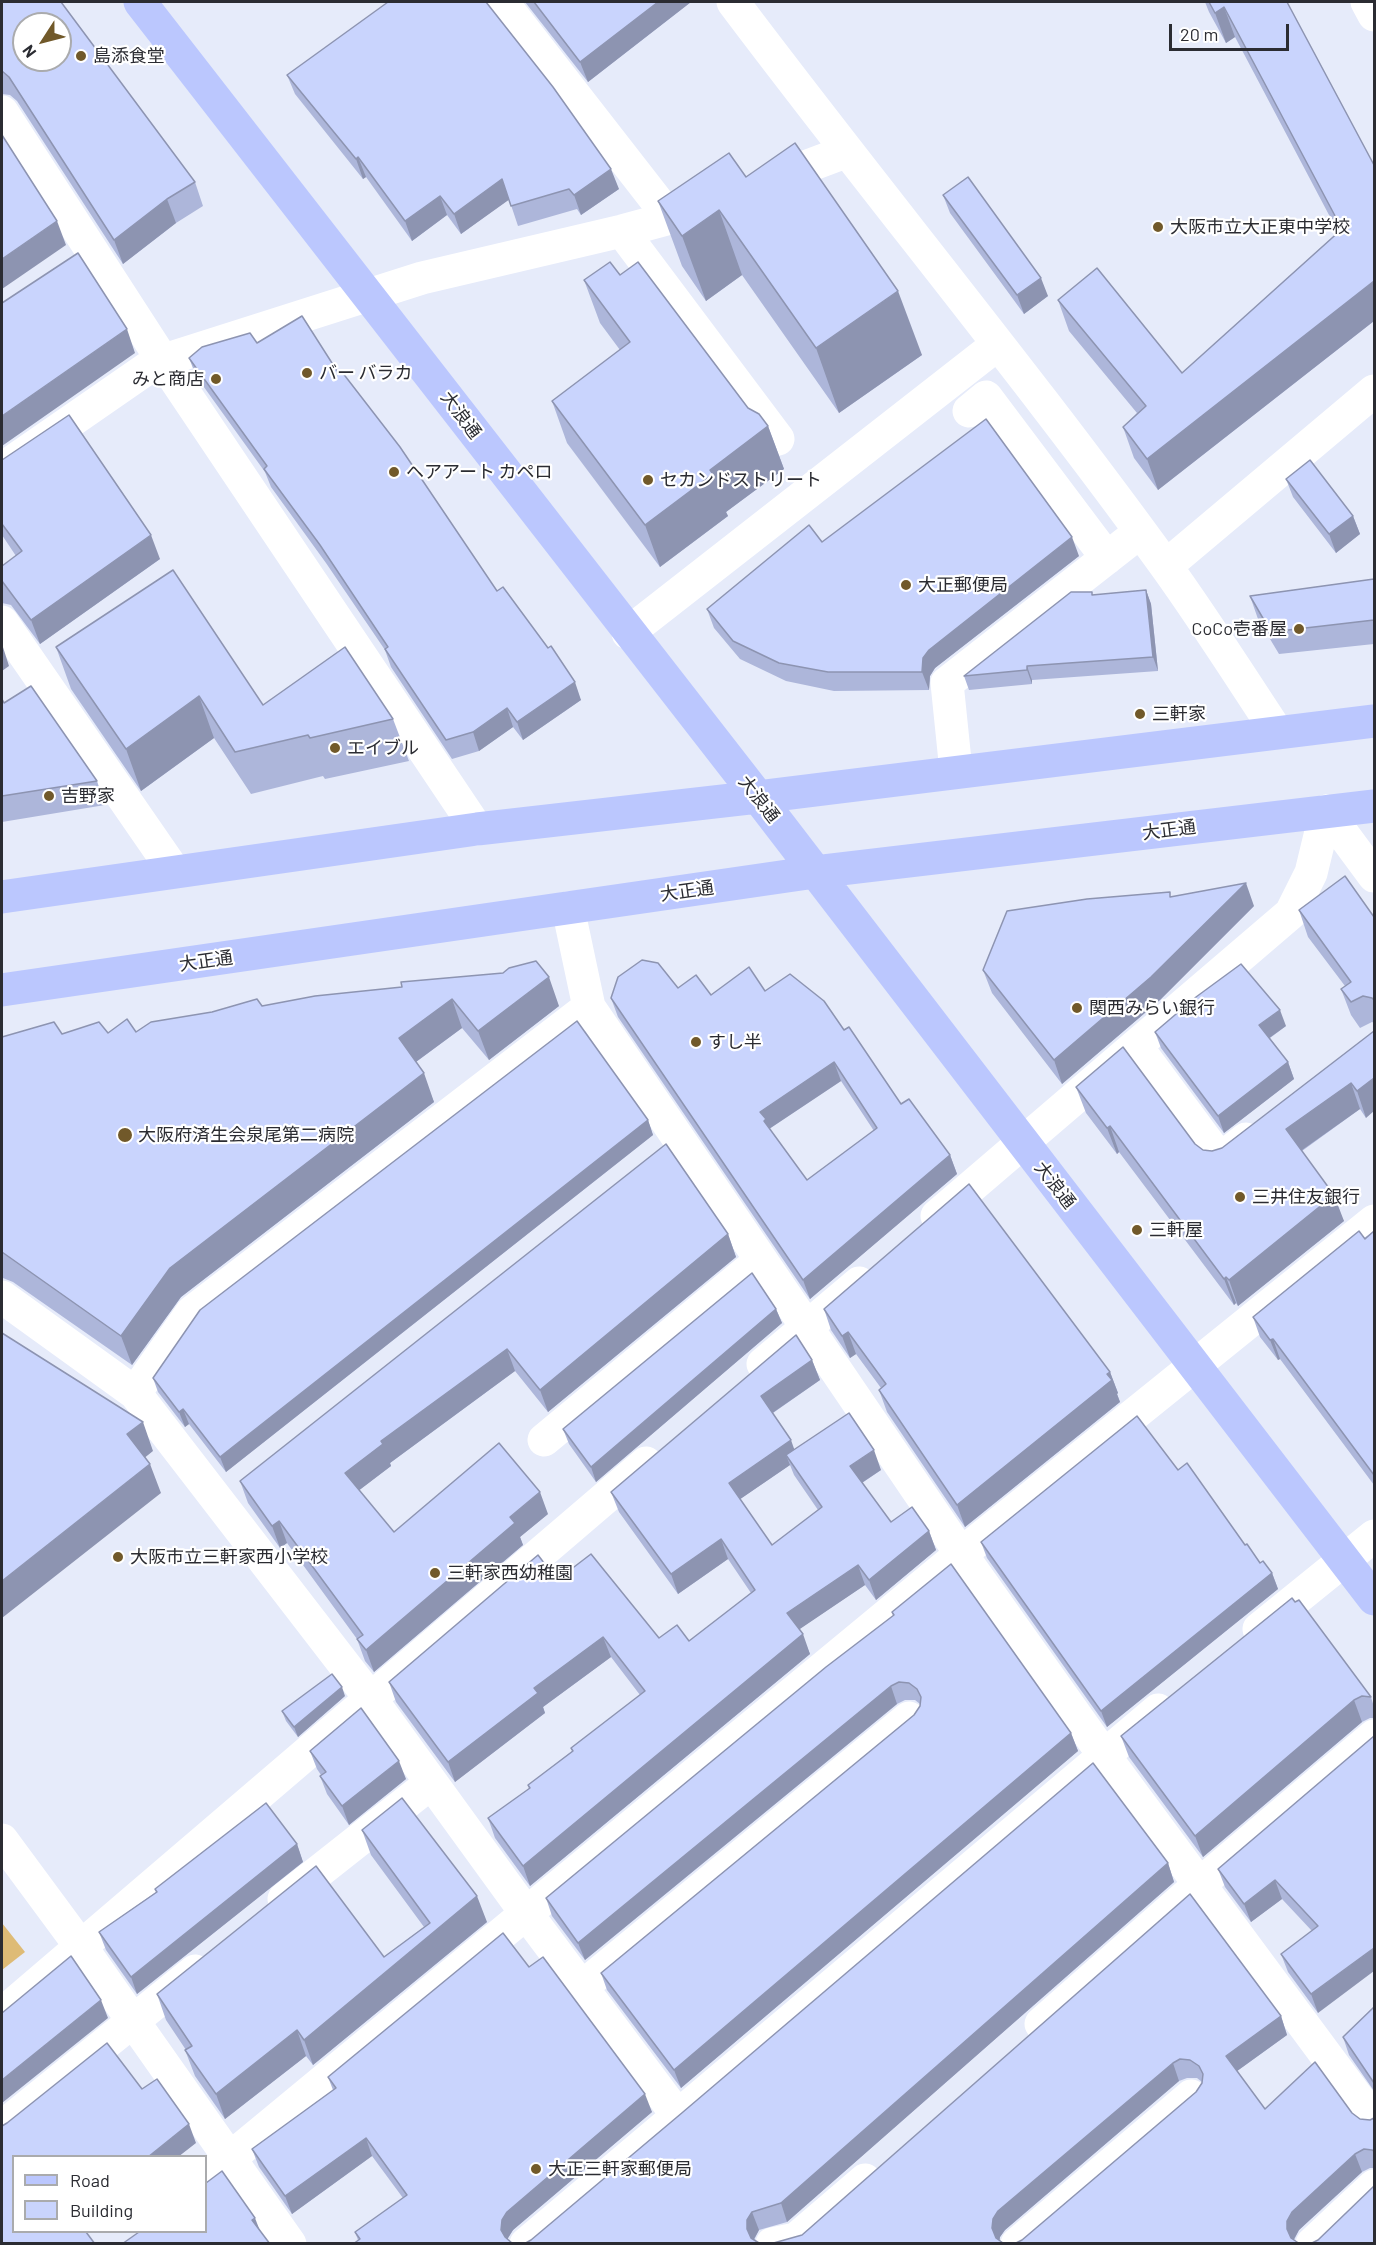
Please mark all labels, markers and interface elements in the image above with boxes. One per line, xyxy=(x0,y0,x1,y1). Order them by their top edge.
north arrow xyxy=(12,12,72,72)
scale bar xyxy=(1172,12,1292,50)
text: 20 m xyxy=(1180,23,1218,45)
text: N xyxy=(18,42,39,62)
place label: 島添食堂 xyxy=(93,45,165,67)
marker: 島添食堂 xyxy=(74,49,88,63)
place label: 大阪市立大正東中学校 xyxy=(1170,216,1350,238)
marker: 大阪市立大正東中学校 xyxy=(1151,220,1165,234)
place label: バー バラカ xyxy=(319,362,413,384)
marker: バー バラカ xyxy=(300,366,314,380)
place label: みと商店 xyxy=(132,368,204,390)
marker: みと商店 xyxy=(209,372,223,386)
street label: 大浪通 xyxy=(436,387,486,443)
place label: ヘアアート カペロ xyxy=(406,461,553,483)
marker: ヘアアート カペロ xyxy=(387,465,401,479)
place label: セカンドストリート xyxy=(660,469,822,491)
marker: セカンドストリート xyxy=(641,473,655,487)
place label: 大正郵便局 xyxy=(918,574,1008,596)
marker: 大正郵便局 xyxy=(899,578,913,592)
place label: CoCo壱番屋 xyxy=(1192,618,1287,640)
marker: CoCo壱番屋 xyxy=(1292,622,1306,636)
place label: 三軒家 xyxy=(1152,703,1206,725)
marker: 三軒家 xyxy=(1133,707,1147,721)
place label: エイブル xyxy=(347,737,419,759)
marker: エイブル xyxy=(328,741,342,755)
street label: 大浪通 xyxy=(734,771,784,827)
place label: 吉野家 xyxy=(61,785,115,807)
marker: 吉野家 xyxy=(42,789,56,803)
street label: 大正通 xyxy=(1141,816,1197,844)
street label: 大正通 xyxy=(659,877,715,905)
street label: 大正通 xyxy=(178,947,234,975)
place label: 関西みらい銀行 xyxy=(1089,997,1215,1019)
marker: 関西みらい銀行 xyxy=(1070,1001,1084,1015)
place label: すし半 xyxy=(708,1031,762,1053)
marker: すし半 xyxy=(689,1035,703,1049)
place label: 大阪府済生会泉尾第二病院 xyxy=(138,1124,354,1146)
marker: 大阪府済生会泉尾第二病院 xyxy=(116,1126,134,1144)
street label: 大浪通 xyxy=(1030,1157,1080,1213)
place label: 三井住友銀行 xyxy=(1252,1186,1360,1208)
marker: 三井住友銀行 xyxy=(1233,1190,1247,1204)
place label: 三軒屋 xyxy=(1149,1219,1203,1241)
marker: 三軒屋 xyxy=(1130,1223,1144,1237)
place label: 大阪市立三軒家西小学校 xyxy=(130,1546,328,1568)
marker: 大阪市立三軒家西小学校 xyxy=(111,1550,125,1564)
place label: 三軒家西幼稚園 xyxy=(447,1562,573,1584)
marker: 三軒家西幼稚園 xyxy=(428,1566,442,1580)
legend xyxy=(12,2155,207,2233)
place label: 大正三軒家郵便局 xyxy=(548,2158,692,2180)
marker: 大正三軒家郵便局 xyxy=(529,2162,543,2176)
text: Road xyxy=(70,2169,110,2191)
text: Building xyxy=(70,2199,133,2221)

